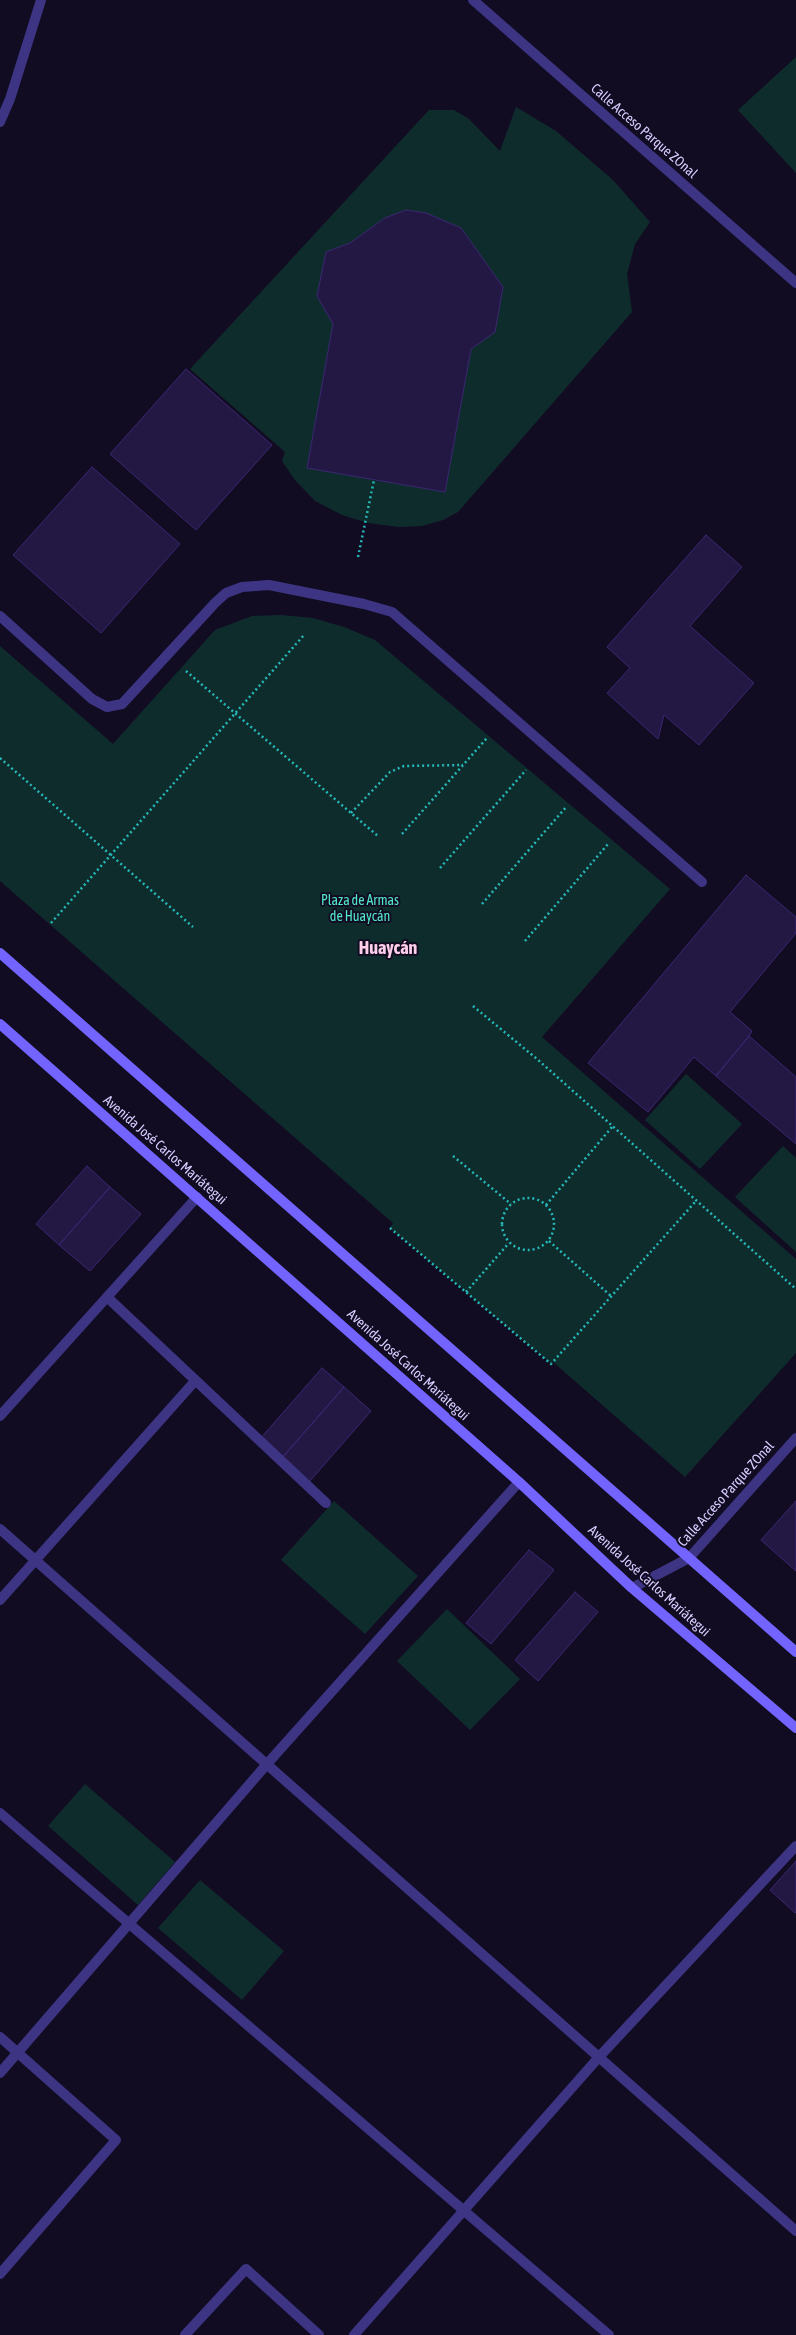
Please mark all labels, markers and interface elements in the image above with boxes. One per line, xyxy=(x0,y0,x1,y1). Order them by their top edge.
street label: Calle Acceso Parque ZOnal xyxy=(587,80,701,182)
park label: Plaza de Armas de Huaycán xyxy=(321,893,399,926)
district label: Huaycán xyxy=(359,937,417,959)
street label: Avenida José Carlos Mariátegui xyxy=(100,1092,230,1208)
street label: Avenida José Carlos Mariátegui xyxy=(344,1306,472,1424)
street label: Calle Acceso Parque ZOnal xyxy=(674,1438,778,1550)
street label: Avenida José Carlos Mariátegui xyxy=(585,1522,713,1640)

